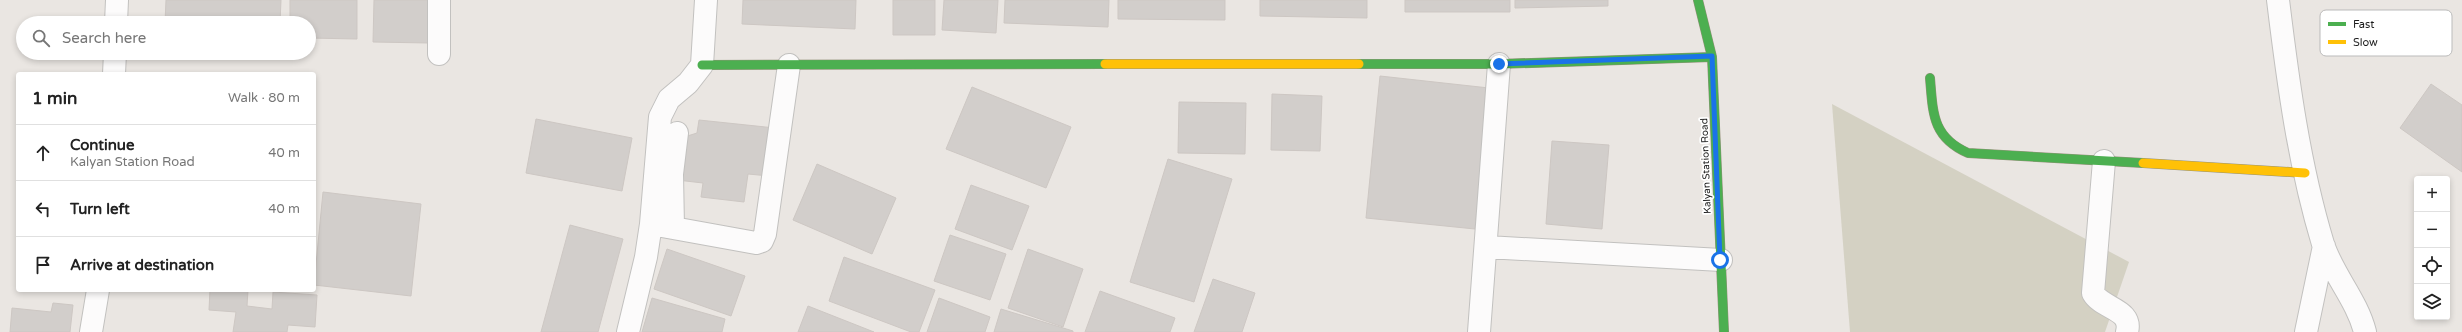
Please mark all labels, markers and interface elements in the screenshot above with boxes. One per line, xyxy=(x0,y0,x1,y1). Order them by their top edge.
legend xyxy=(2320,10,2452,56)
search box xyxy=(16,16,316,60)
text: Fast xyxy=(2353,18,2374,31)
icon: search xyxy=(30,27,52,49)
text: Search here xyxy=(62,29,146,47)
text: Slow xyxy=(2353,36,2378,49)
route end xyxy=(1490,55,1508,73)
text: 1 min xyxy=(32,88,77,109)
text: Walk · 80 m xyxy=(228,90,300,106)
street label: Kalyan Station Road xyxy=(1698,118,1714,214)
text: Continue xyxy=(70,136,134,154)
icon: ahead xyxy=(32,142,54,164)
text: 40 m xyxy=(268,145,300,161)
text: Kalyan Station Road xyxy=(70,154,195,170)
map controls xyxy=(2414,176,2450,320)
button: + xyxy=(2414,176,2450,212)
icon: left xyxy=(32,198,54,220)
text: Turn left xyxy=(70,200,130,218)
text: 40 m xyxy=(268,201,300,217)
button: − xyxy=(2414,212,2450,248)
button: locate xyxy=(2414,248,2450,284)
route start xyxy=(1711,251,1729,269)
icon: arrive xyxy=(32,254,54,276)
text: Arrive at destination xyxy=(70,256,214,274)
button: layers xyxy=(2414,284,2450,320)

